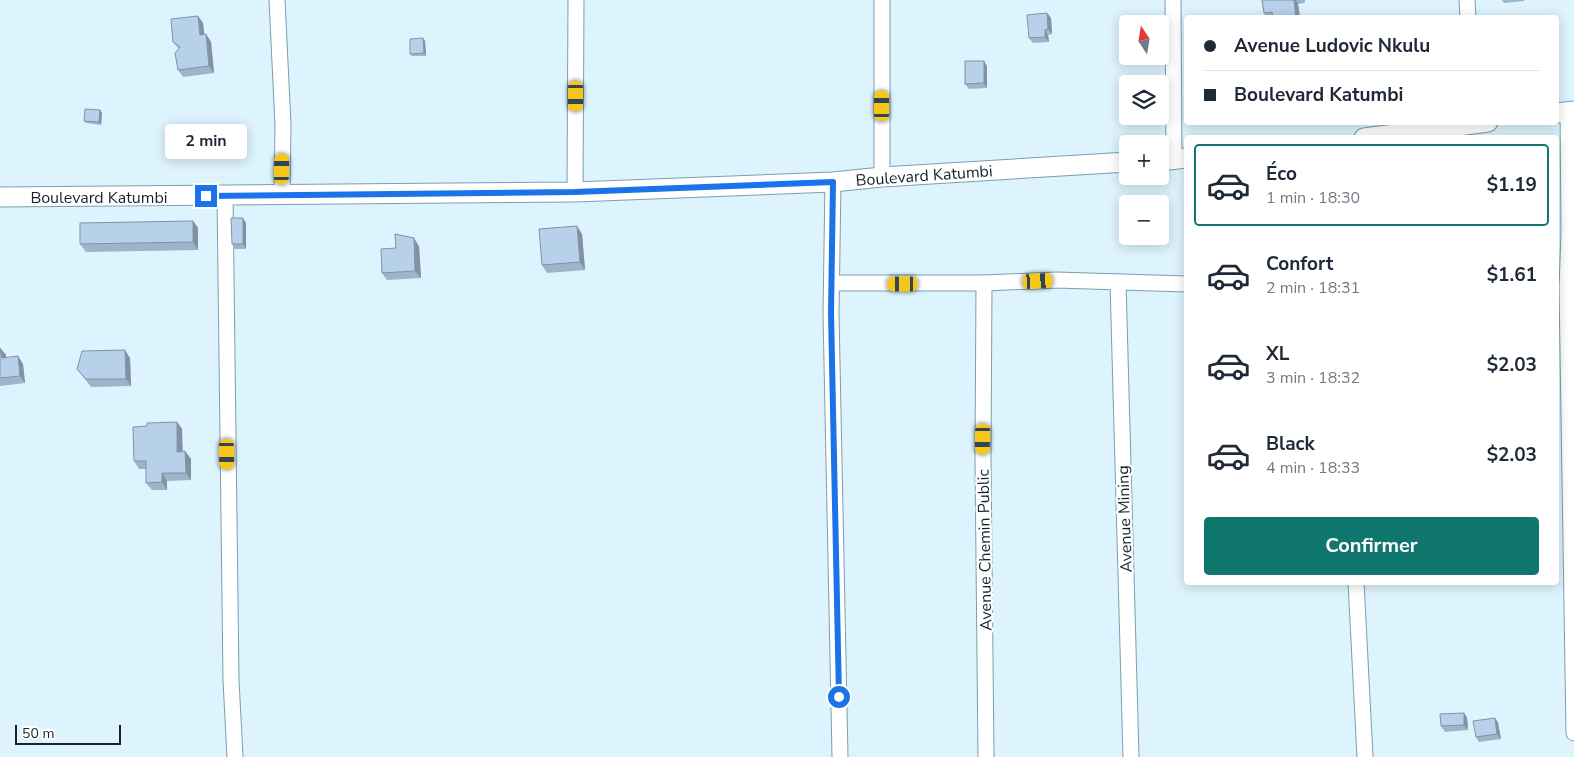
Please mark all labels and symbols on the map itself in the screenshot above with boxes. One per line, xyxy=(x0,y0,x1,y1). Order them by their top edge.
north arrow xyxy=(1119,15,1169,65)
car xyxy=(568,81,583,111)
car xyxy=(874,91,889,121)
callout: 2 min xyxy=(165,124,247,158)
car xyxy=(274,154,289,184)
street label: Boulevard Katumbi xyxy=(855,160,993,192)
route end xyxy=(195,185,217,207)
street label: Boulevard Katumbi xyxy=(30,187,168,209)
car xyxy=(1022,273,1053,289)
car xyxy=(888,277,918,292)
car xyxy=(975,424,990,454)
car xyxy=(219,439,234,469)
street label: Avenue Mining xyxy=(1112,465,1138,573)
street label: Avenue Chemin Public xyxy=(973,468,997,631)
route start xyxy=(828,686,850,708)
scale bar xyxy=(15,722,121,745)

